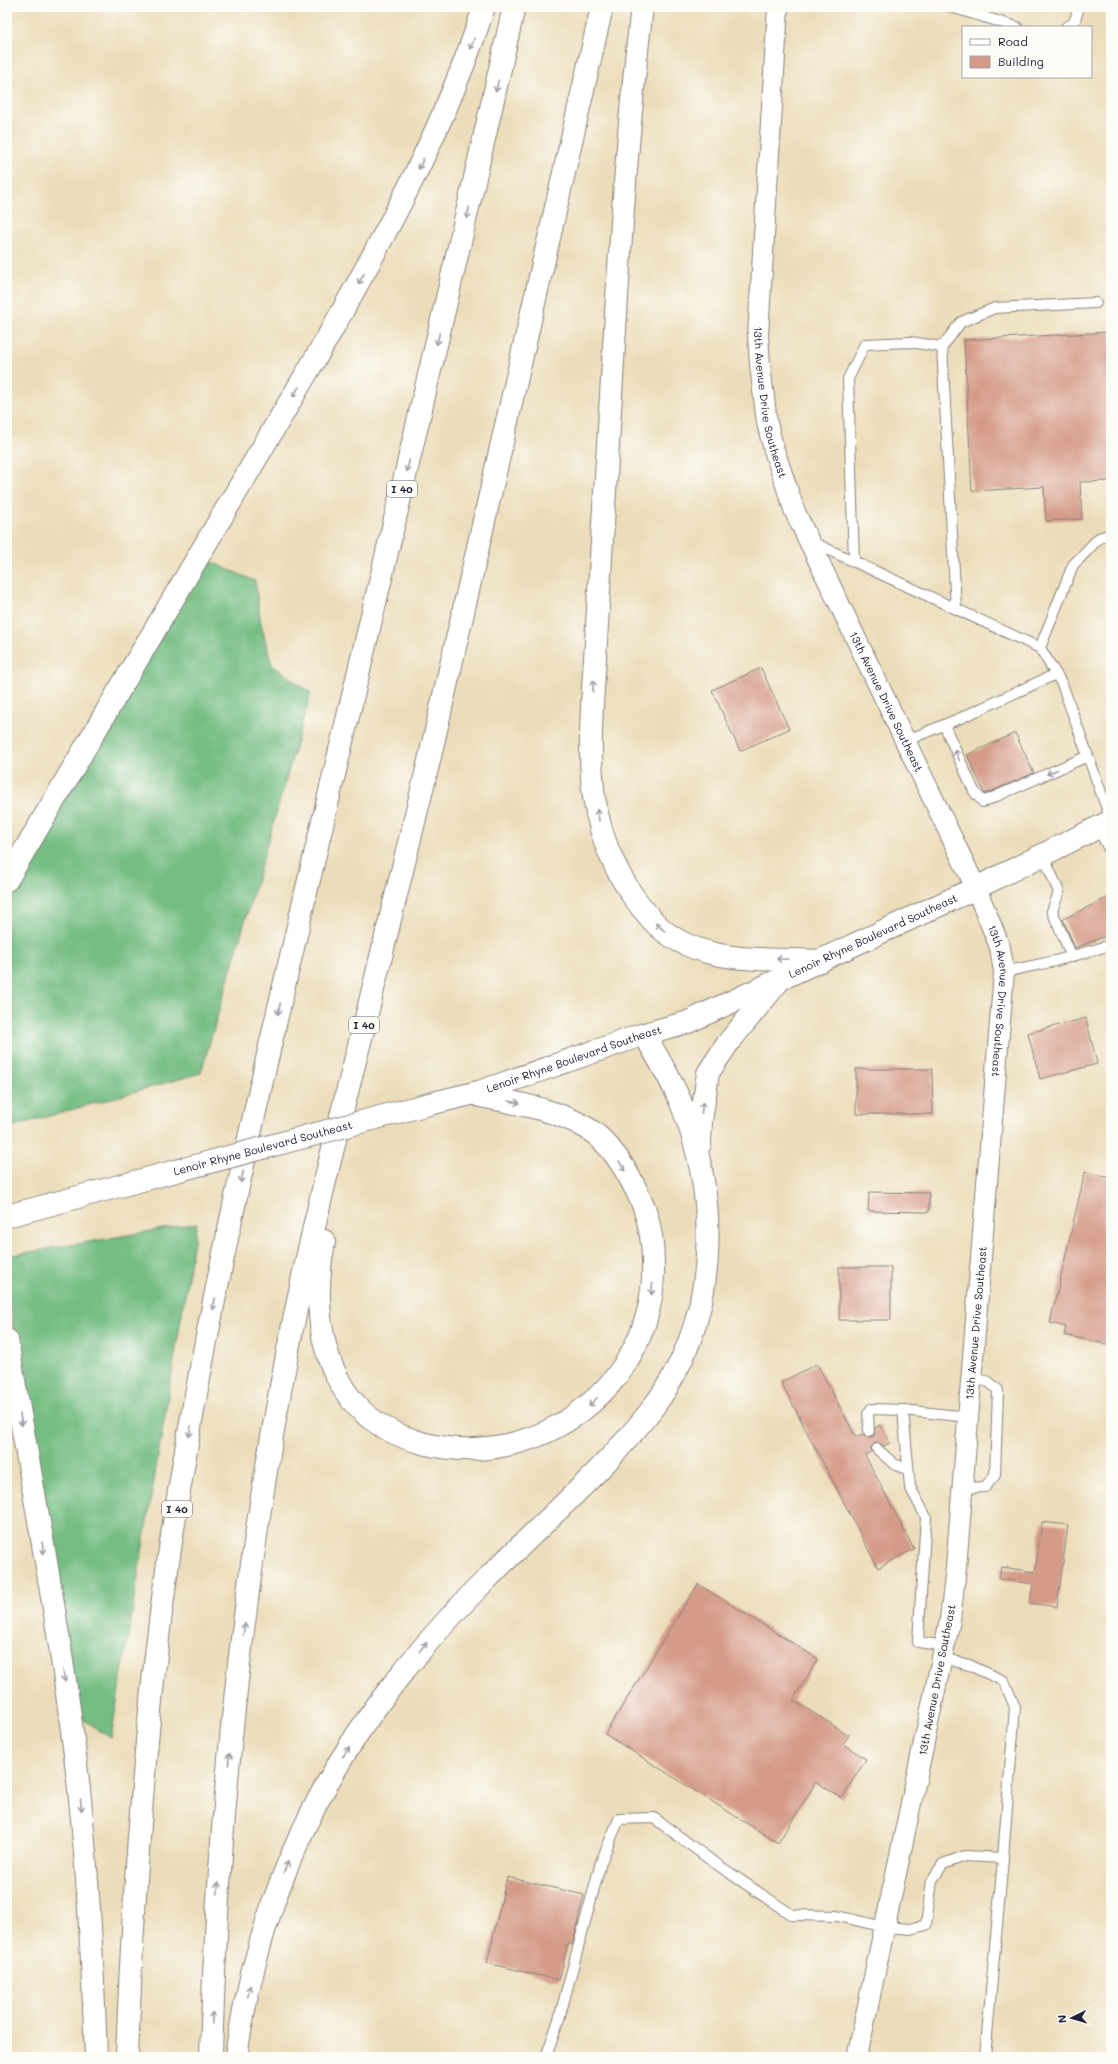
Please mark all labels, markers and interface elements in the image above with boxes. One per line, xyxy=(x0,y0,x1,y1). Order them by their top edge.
legend xyxy=(962,26,1092,78)
text: Road xyxy=(998,33,1028,49)
one-way arrow xyxy=(467,37,475,49)
text: Building xyxy=(998,53,1044,69)
one-way arrow xyxy=(492,79,500,92)
one-way arrow xyxy=(417,157,424,169)
one-way arrow xyxy=(463,206,471,219)
one-way arrow xyxy=(357,273,365,285)
street label: 13th Avenue Drive Southeast xyxy=(751,326,791,480)
one-way arrow xyxy=(433,332,441,345)
one-way arrow xyxy=(292,386,300,398)
one-way arrow xyxy=(403,459,411,472)
road number: I 40 xyxy=(387,481,417,497)
street label: 13th Avenue Drive Southeast xyxy=(847,629,927,774)
one-way arrow xyxy=(589,680,597,693)
one-way arrow xyxy=(953,749,961,761)
one-way arrow xyxy=(1047,769,1059,776)
one-way arrow xyxy=(593,809,601,822)
street label: Lenoir Rhyne Boulevard Southeast xyxy=(786,890,960,981)
street label: 13th Avenue Drive Southeast xyxy=(985,922,1012,1078)
one-way arrow xyxy=(654,923,665,932)
one-way arrow xyxy=(776,956,789,963)
one-way arrow xyxy=(275,1002,283,1015)
road number: I 40 xyxy=(349,1017,379,1033)
street label: Lenoir Rhyne Boulevard Southeast xyxy=(484,1022,663,1096)
one-way arrow xyxy=(507,1098,520,1106)
one-way arrow xyxy=(698,1102,706,1115)
street label: Lenoir Rhyne Boulevard Southeast xyxy=(172,1117,354,1178)
one-way arrow xyxy=(619,1160,627,1172)
one-way arrow xyxy=(237,1170,245,1183)
street label: 13th Avenue Drive Southeast xyxy=(961,1246,990,1400)
one-way arrow xyxy=(648,1282,656,1295)
one-way arrow xyxy=(209,1297,217,1310)
one-way arrow xyxy=(588,1397,597,1407)
one-way arrow xyxy=(17,1413,25,1426)
one-way arrow xyxy=(186,1424,194,1437)
road number: I 40 xyxy=(162,1501,192,1517)
one-way arrow xyxy=(39,1541,47,1554)
street label: 13th Avenue Drive Southeast xyxy=(914,1603,959,1757)
one-way arrow xyxy=(240,1623,247,1636)
one-way arrow xyxy=(419,1642,428,1653)
one-way arrow xyxy=(60,1669,68,1682)
one-way arrow xyxy=(342,1746,350,1757)
one-way arrow xyxy=(225,1753,233,1766)
one-way arrow xyxy=(77,1798,84,1811)
one-way arrow xyxy=(283,1861,291,1873)
one-way arrow xyxy=(214,1882,221,1895)
one-way arrow xyxy=(245,1985,253,1998)
north arrow xyxy=(1052,1998,1092,2038)
one-way arrow xyxy=(208,2012,216,2025)
text: N xyxy=(1054,2014,1069,2024)

